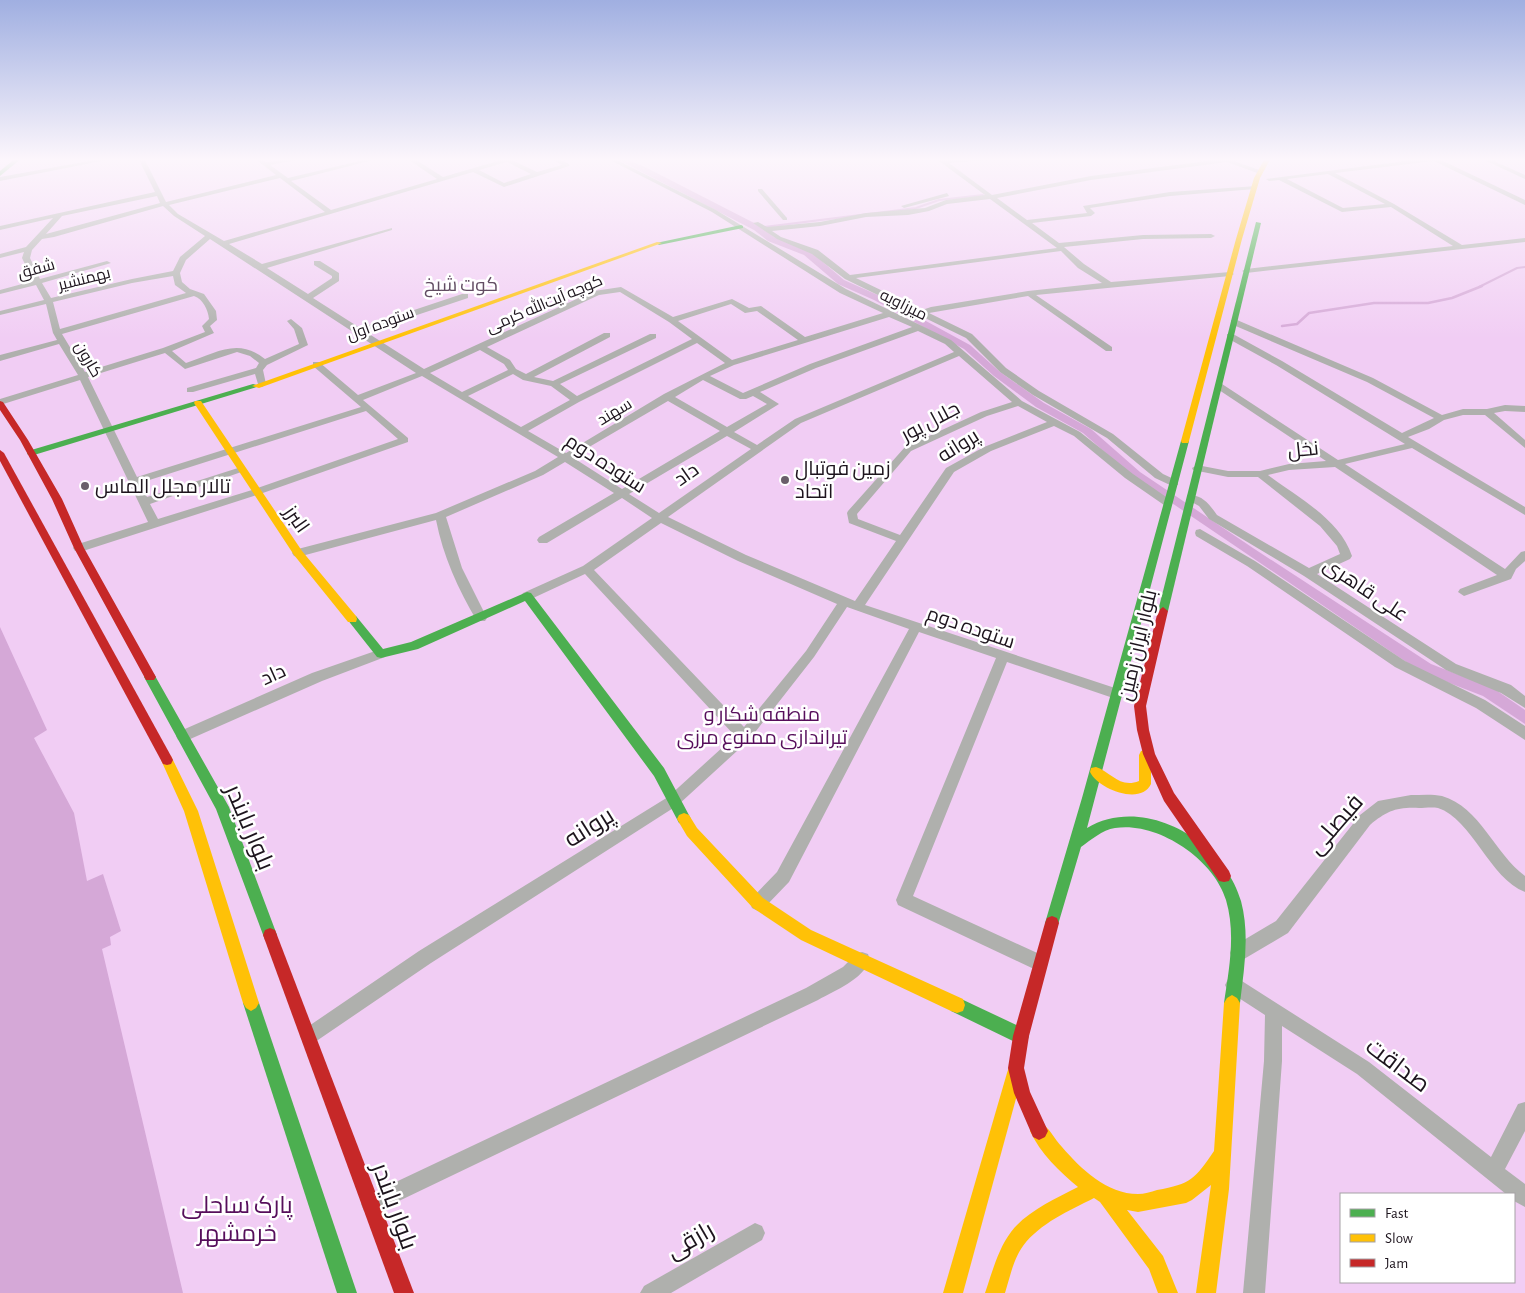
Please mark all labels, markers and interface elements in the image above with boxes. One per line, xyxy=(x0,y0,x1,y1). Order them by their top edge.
street label: شفق xyxy=(16,255,57,284)
street label: بهمنشیر xyxy=(55,264,113,295)
street label: کوچه آیت‌الله کرمی xyxy=(483,269,606,338)
district label: کوت شیخ xyxy=(424,275,498,298)
street label: میرزاویه xyxy=(877,287,930,324)
street label: ستوده اول xyxy=(344,304,417,345)
street label: کارون xyxy=(70,339,105,381)
street label: سهند xyxy=(595,395,636,430)
street label: جلال پور xyxy=(897,398,964,448)
street label: پروانه xyxy=(934,425,984,468)
street label: ستوده دوم xyxy=(560,430,649,500)
street label: نخل xyxy=(1286,438,1320,464)
place label: زمین فوتبال اتحاد xyxy=(795,459,890,502)
street label: داد xyxy=(671,460,702,490)
marker: زمین فوتبال اتحاد xyxy=(779,474,791,486)
place label: تالار مجلل الماس xyxy=(95,477,231,499)
marker: تالار مجلل الماس xyxy=(79,480,91,492)
street label: البرز xyxy=(279,502,312,537)
street label: علی قاهری xyxy=(1319,554,1411,627)
street label: بلوار ایران زمین xyxy=(1115,588,1162,703)
street label: ستوده دوم xyxy=(923,604,1017,655)
street label: داد xyxy=(258,661,289,689)
park label: منطقه شکار و تیراندازی ممنوع مرزی xyxy=(677,705,848,751)
street label: بلوار بایندر xyxy=(220,779,278,874)
street label: فیصلی xyxy=(1304,790,1369,860)
street label: پروانه xyxy=(561,803,621,855)
street label: صداقت xyxy=(1361,1034,1434,1097)
street label: بلوار بایندر xyxy=(367,1158,421,1253)
legend xyxy=(1340,1193,1515,1283)
park label: پارک ساحلی خرمشهر xyxy=(181,1194,293,1247)
text: Fast xyxy=(1385,1206,1409,1221)
street label: رازقی xyxy=(663,1218,719,1265)
text: Slow xyxy=(1385,1231,1413,1246)
text: Jam xyxy=(1385,1256,1408,1271)

